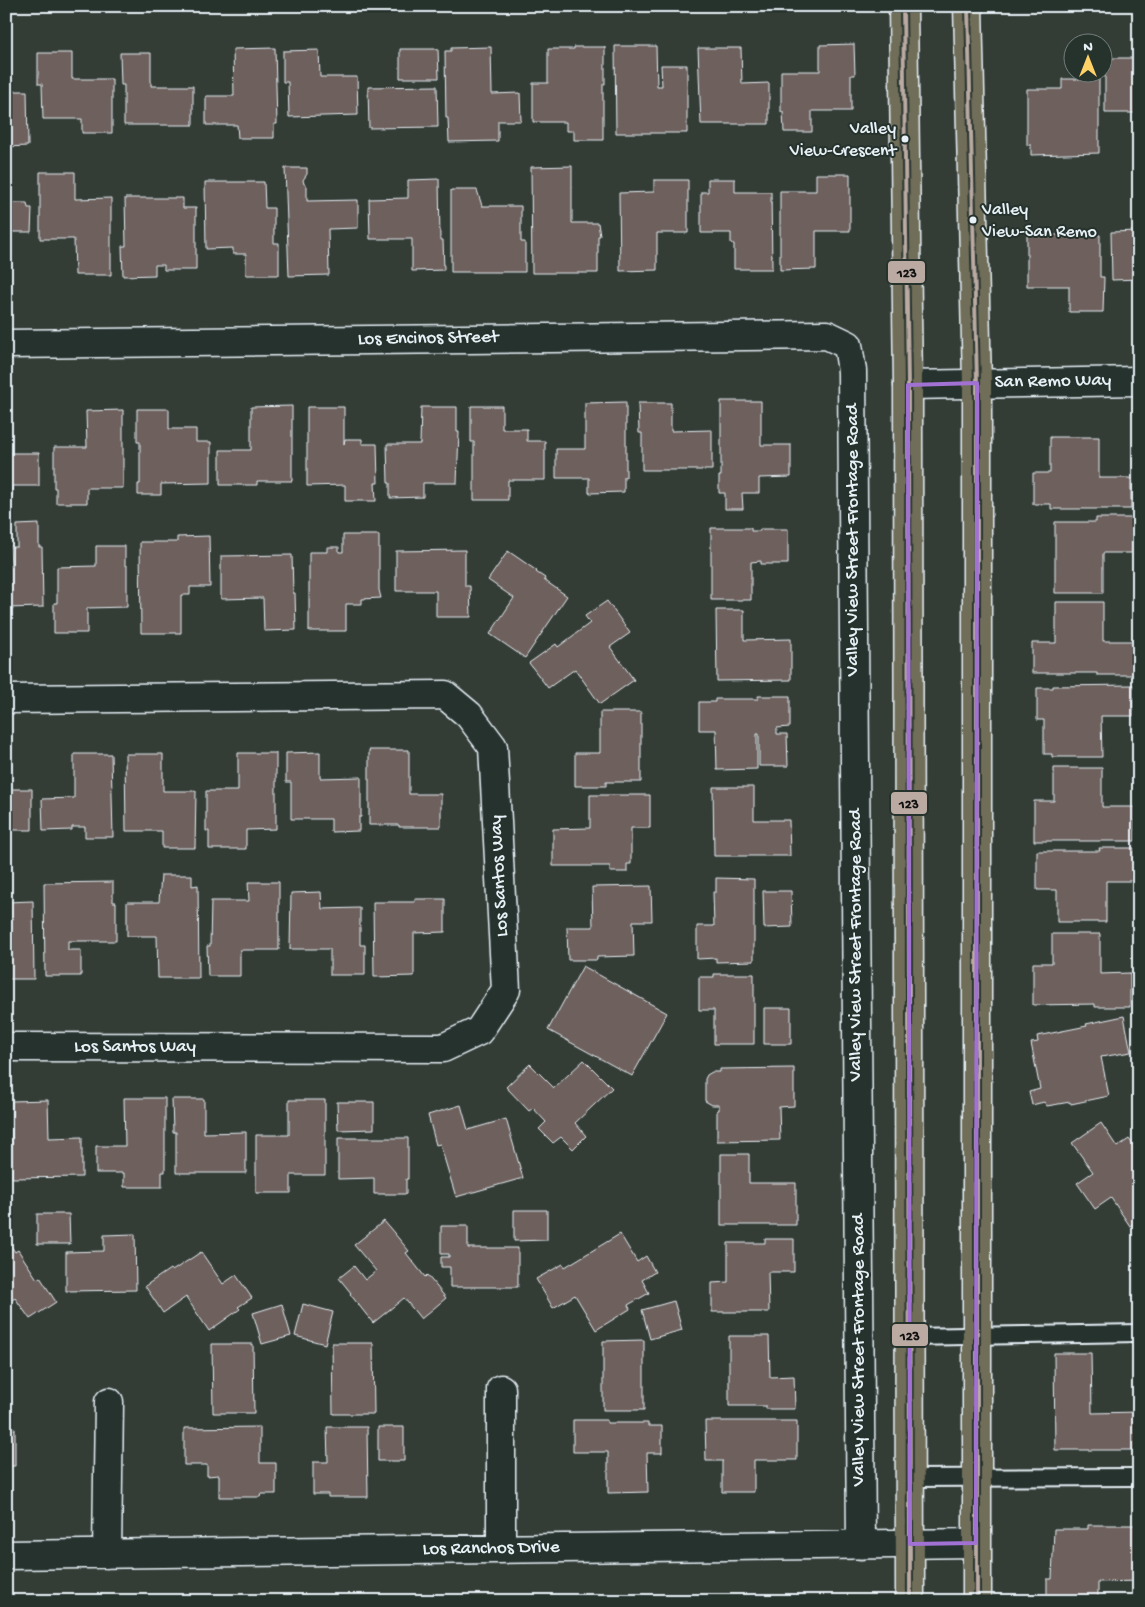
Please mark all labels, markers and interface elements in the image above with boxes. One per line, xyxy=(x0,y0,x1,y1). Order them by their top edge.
north arrow xyxy=(1062,32,1112,82)
text: N xyxy=(1083,39,1093,56)
place label: Valley View-Crescent xyxy=(789,119,898,162)
marker: Valley View-Crescent xyxy=(900,134,910,144)
place label: Valley View-San Remo xyxy=(981,200,1097,243)
marker: Valley View-San Remo xyxy=(968,215,978,225)
line badge: 123 xyxy=(887,260,926,284)
text: 123 xyxy=(896,266,917,283)
street label: Los Encinos Street xyxy=(357,326,501,352)
street label: San Remo Way xyxy=(995,369,1112,395)
street label: Valley View Street Frontage Road xyxy=(842,402,865,677)
line badge: 123 xyxy=(890,791,928,815)
text: 123 xyxy=(898,797,919,814)
street label: Valley View Street Frontage Road xyxy=(845,807,868,1082)
street label: Los Santos Way xyxy=(485,814,515,937)
street label: Los Santos Way xyxy=(74,1036,197,1059)
street label: Valley View Street Frontage Road xyxy=(848,1212,871,1487)
line badge: 123 xyxy=(891,1323,929,1347)
text: 123 xyxy=(899,1329,920,1346)
street label: Los Ranchos Drive xyxy=(422,1536,560,1562)

